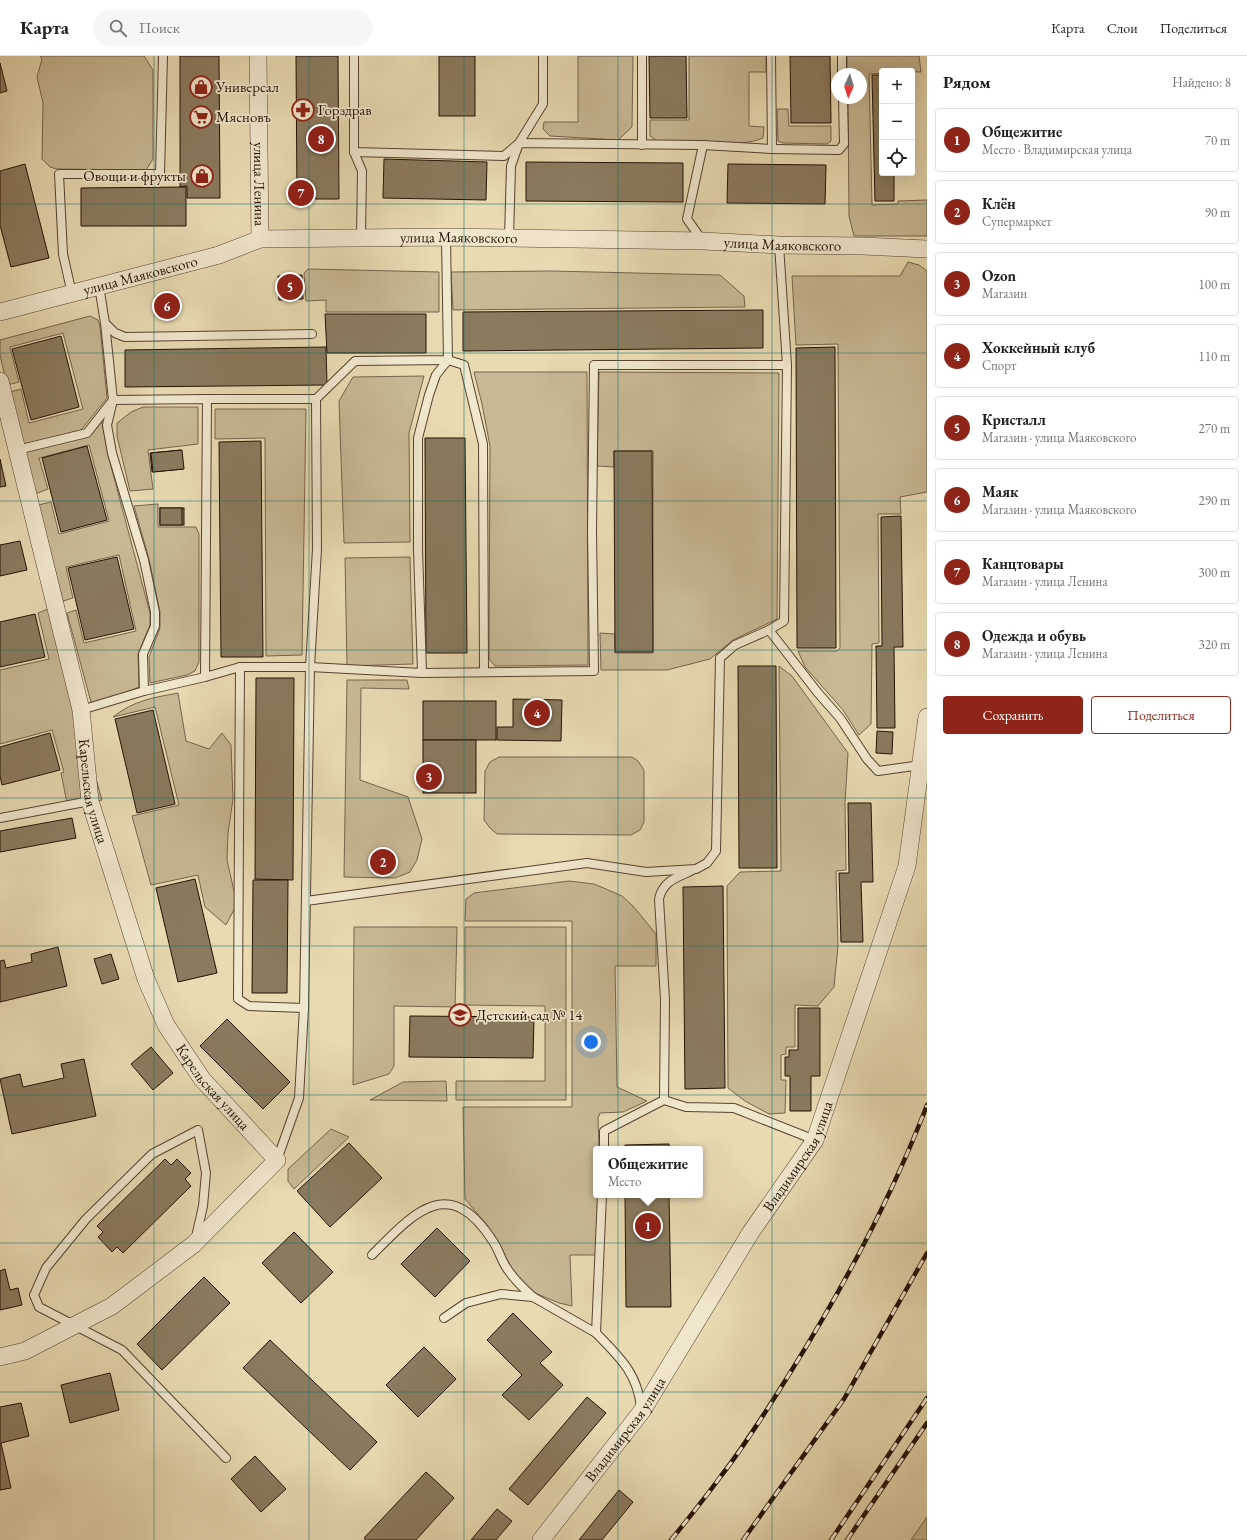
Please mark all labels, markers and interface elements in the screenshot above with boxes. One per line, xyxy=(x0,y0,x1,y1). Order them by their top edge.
search box xyxy=(93,10,373,46)
text: Карта xyxy=(20,15,69,40)
icon: search xyxy=(107,17,129,39)
text: Поиск xyxy=(139,18,180,37)
text: Карта xyxy=(1051,19,1085,37)
text: Слои xyxy=(1107,19,1138,37)
text: Поделиться xyxy=(1160,19,1227,37)
north arrow xyxy=(831,68,867,104)
map controls xyxy=(879,68,915,176)
button: + xyxy=(879,68,915,104)
text: Рядом xyxy=(943,71,991,93)
shop icon: Универсал xyxy=(188,74,214,100)
text: Найдено: 8 xyxy=(1172,74,1231,91)
place label: Универсал xyxy=(215,77,279,96)
pharmacy icon: Горздрав xyxy=(290,97,316,123)
place label: Горздрав xyxy=(318,100,372,119)
supermarket icon: Мясновъ xyxy=(188,104,214,130)
button: − xyxy=(879,104,915,140)
place label: Мясновъ xyxy=(216,107,271,126)
text: Общежитие xyxy=(982,122,1062,141)
pin: 8 xyxy=(308,124,334,154)
text: 1 xyxy=(954,132,960,149)
text: 70 m xyxy=(1205,132,1230,149)
button: locate xyxy=(879,140,915,176)
text: Место · Владимирская улица xyxy=(982,141,1132,158)
street label: улица Ленина xyxy=(250,142,270,226)
shop icon: Овощи и фрукты xyxy=(189,163,215,189)
place label: Овощи и фрукты xyxy=(83,166,186,185)
pin: 7 xyxy=(288,178,314,208)
text: Клён xyxy=(982,194,1016,213)
text: 2 xyxy=(954,204,960,221)
text: 90 m xyxy=(1205,204,1230,221)
text: Супермаркет xyxy=(982,213,1052,230)
street label: улица Маяковского xyxy=(400,227,518,247)
street label: улица Маяковского xyxy=(723,232,841,255)
street label: улица Маяковского xyxy=(81,251,200,299)
text: Ozon xyxy=(982,266,1016,285)
pin: 5 xyxy=(277,272,303,302)
text: 3 xyxy=(954,276,960,293)
text: 100 m xyxy=(1199,276,1230,293)
text: Магазин xyxy=(982,285,1027,302)
pin: 6 xyxy=(154,291,180,321)
text: Хоккейный клуб xyxy=(982,338,1095,357)
text: 4 xyxy=(954,348,960,365)
text: 110 m xyxy=(1199,348,1230,365)
text: Спорт xyxy=(982,357,1016,374)
text: Кристалл xyxy=(982,410,1046,429)
text: 5 xyxy=(954,420,960,437)
text: 270 m xyxy=(1199,420,1230,437)
text: Магазин · улица Маяковского xyxy=(982,429,1137,446)
text: Маяк xyxy=(982,482,1018,501)
text: 6 xyxy=(954,492,960,509)
text: 290 m xyxy=(1199,492,1230,509)
text: Магазин · улица Маяковского xyxy=(982,501,1137,518)
text: Канцтовары xyxy=(982,554,1064,573)
text: 7 xyxy=(954,564,960,581)
text: 300 m xyxy=(1199,564,1230,581)
text: Магазин · улица Ленина xyxy=(982,573,1108,590)
text: Одежда и обувь xyxy=(982,626,1086,645)
text: 8 xyxy=(954,636,960,653)
text: 320 m xyxy=(1199,636,1230,653)
text: Магазин · улица Ленина xyxy=(982,645,1108,662)
button: Сохранить xyxy=(943,696,1083,734)
button: Поделиться xyxy=(1091,696,1231,734)
pin: 4 xyxy=(524,698,550,728)
street label: Карельская улица xyxy=(75,738,113,846)
pin: 3 xyxy=(416,762,442,792)
pin: 2 xyxy=(370,847,396,877)
school or university icon: Детский сад № 14 xyxy=(447,1002,473,1028)
place label: Детский сад № 14 xyxy=(476,1005,583,1024)
your location xyxy=(581,1032,601,1052)
street label: Карельская улица xyxy=(172,1040,254,1134)
street label: Владимирская улица xyxy=(758,1099,836,1215)
popup xyxy=(593,1146,703,1198)
text: Общежитие xyxy=(608,1154,688,1173)
text: Место xyxy=(608,1173,641,1190)
pin: 1 xyxy=(635,1211,661,1241)
street label: Владимирская улица xyxy=(580,1373,669,1486)

